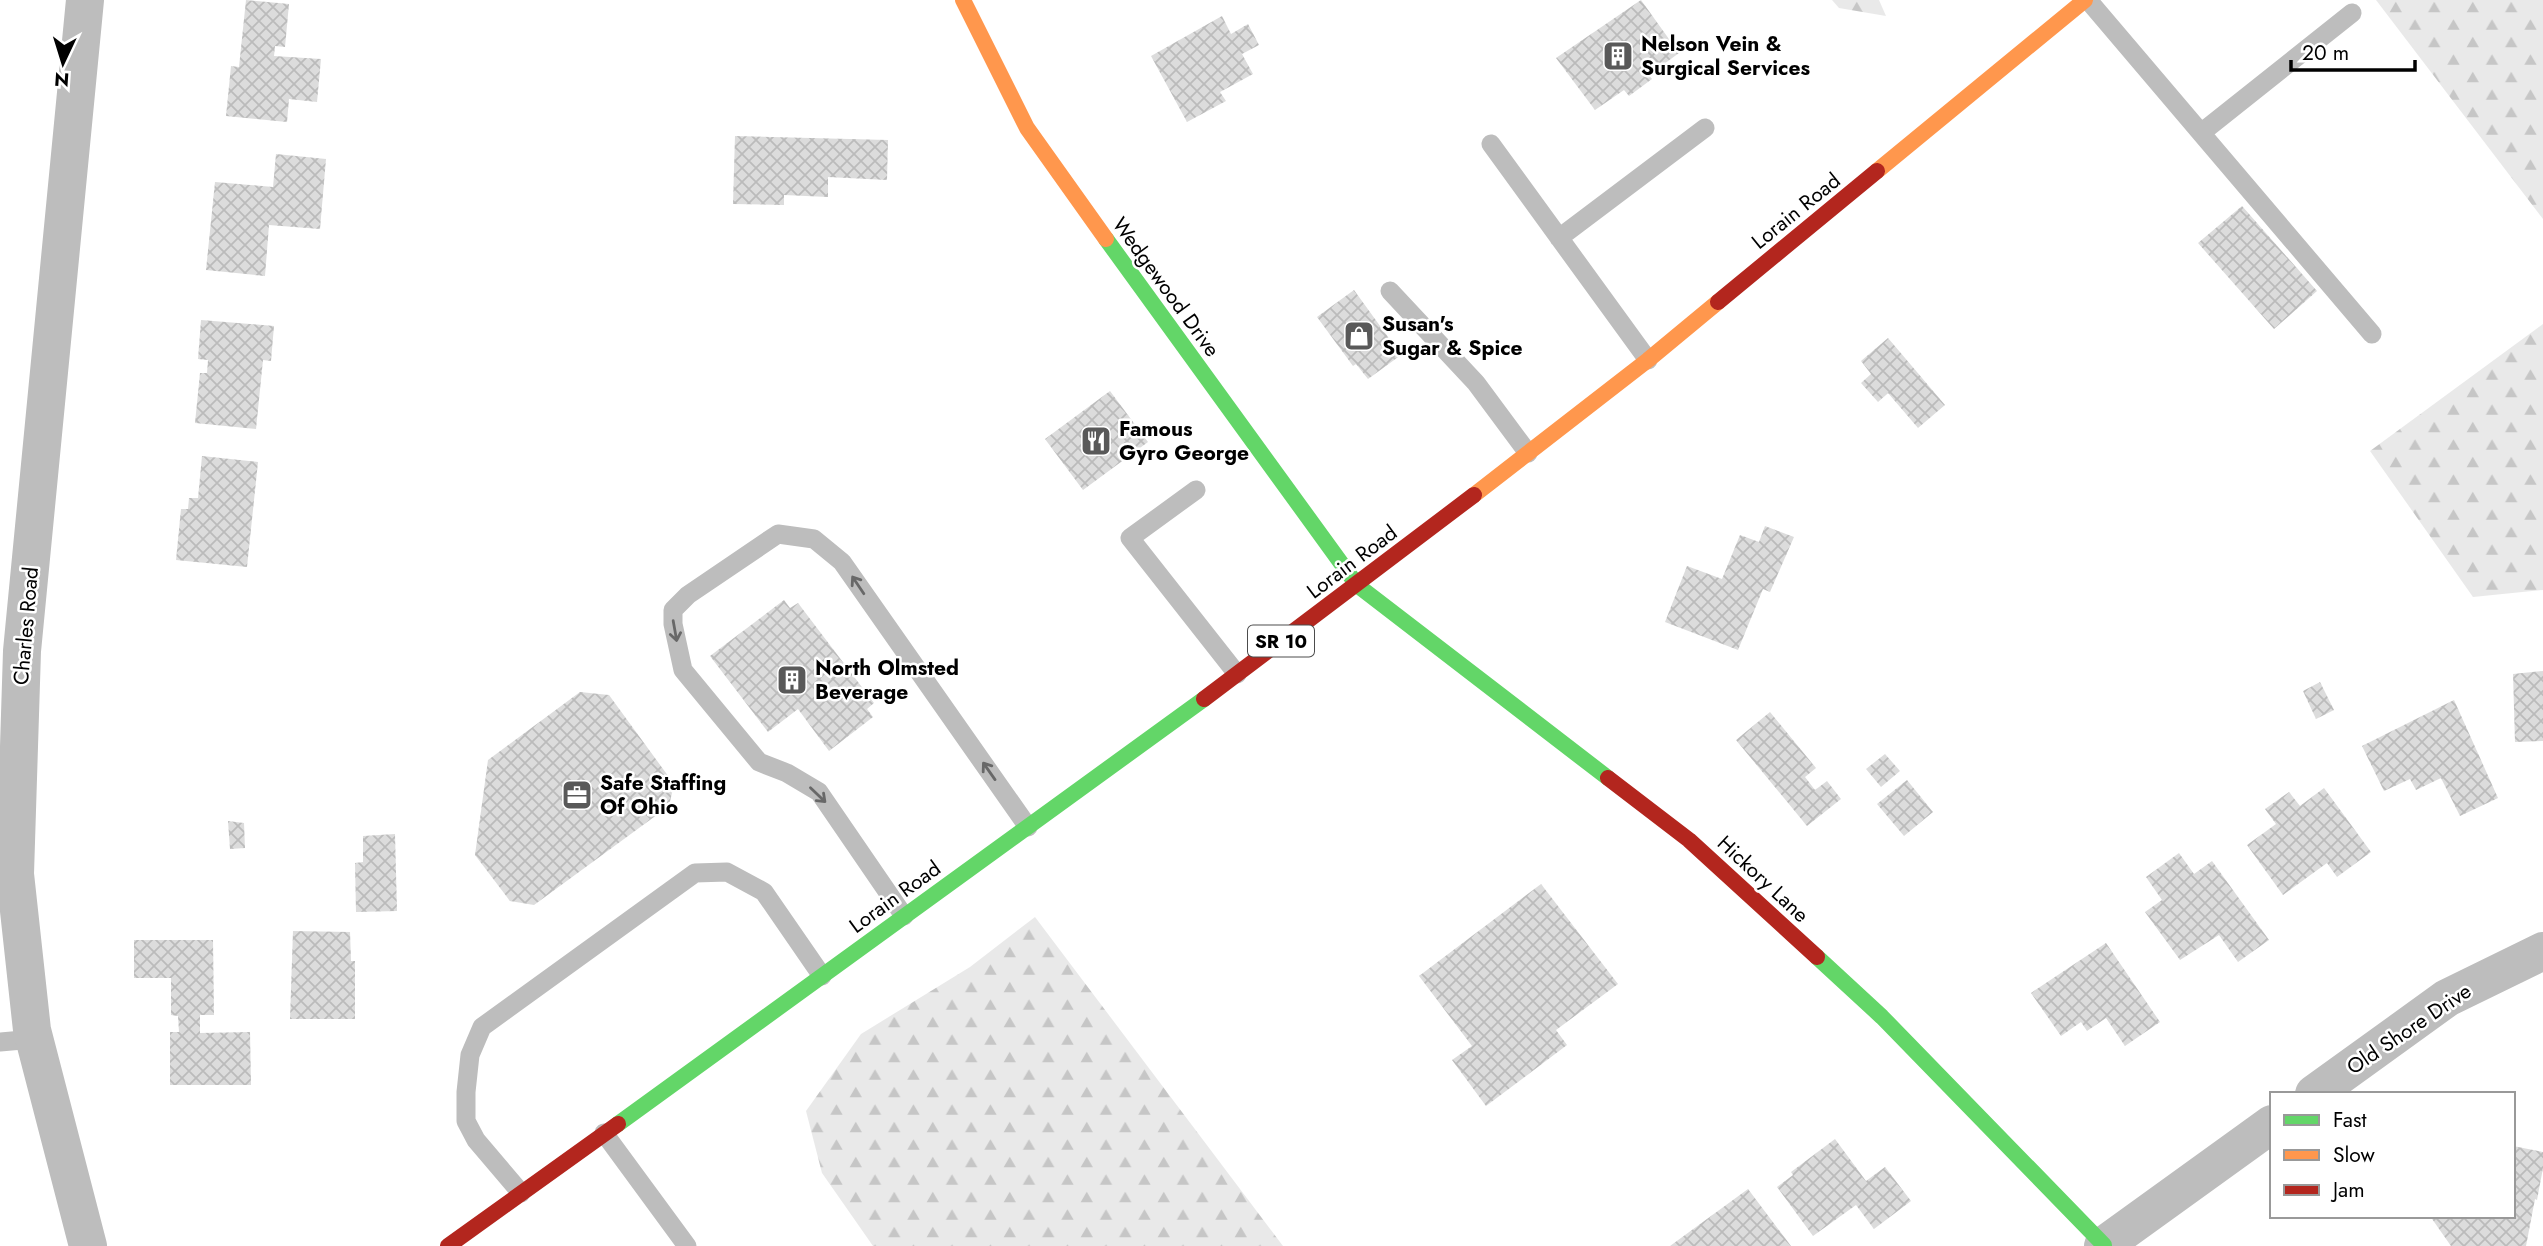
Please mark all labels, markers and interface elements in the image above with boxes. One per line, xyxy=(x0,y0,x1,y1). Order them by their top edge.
north arrow xyxy=(28,28,98,98)
scale bar xyxy=(2291,28,2415,72)
place label: Nelson Vein & Surgical Services xyxy=(1641,29,1810,83)
text: 20 m xyxy=(2302,38,2349,68)
building icon: Nelson Vein & Surgical Services xyxy=(1601,39,1635,73)
text: N xyxy=(53,65,70,93)
street label: Lorain Road xyxy=(1745,166,1847,256)
street label: Wedgewood Drive xyxy=(1105,211,1227,363)
place label: Susan's Sugar & Spice xyxy=(1382,309,1523,363)
shop icon: Susan's Sugar & Spice xyxy=(1342,319,1376,353)
place label: Famous Gyro George xyxy=(1119,414,1249,468)
restaurant icon: Famous Gyro George xyxy=(1079,424,1113,458)
street label: Lorain Road xyxy=(1301,518,1403,606)
street label: Charles Road xyxy=(6,566,46,686)
one-way arrow xyxy=(851,576,865,595)
one-way arrow xyxy=(669,619,682,642)
road number: SR 10 xyxy=(1248,626,1314,656)
place label: North Olmsted Beverage xyxy=(815,653,959,707)
building icon: North Olmsted Beverage xyxy=(775,663,809,697)
one-way arrow xyxy=(982,762,996,781)
place label: Safe Staffing Of Ohio xyxy=(600,768,726,822)
office icon: Safe Staffing Of Ohio xyxy=(560,778,594,812)
one-way arrow xyxy=(809,786,826,803)
street label: Hickory Lane xyxy=(1710,829,1816,930)
street label: Lorain Road xyxy=(843,854,947,940)
street label: Old Shore Drive xyxy=(2341,976,2477,1082)
legend xyxy=(2270,1092,2515,1218)
text: Fast xyxy=(2333,1105,2366,1135)
text: Slow xyxy=(2333,1140,2375,1170)
text: Jam xyxy=(2330,1175,2365,1205)

